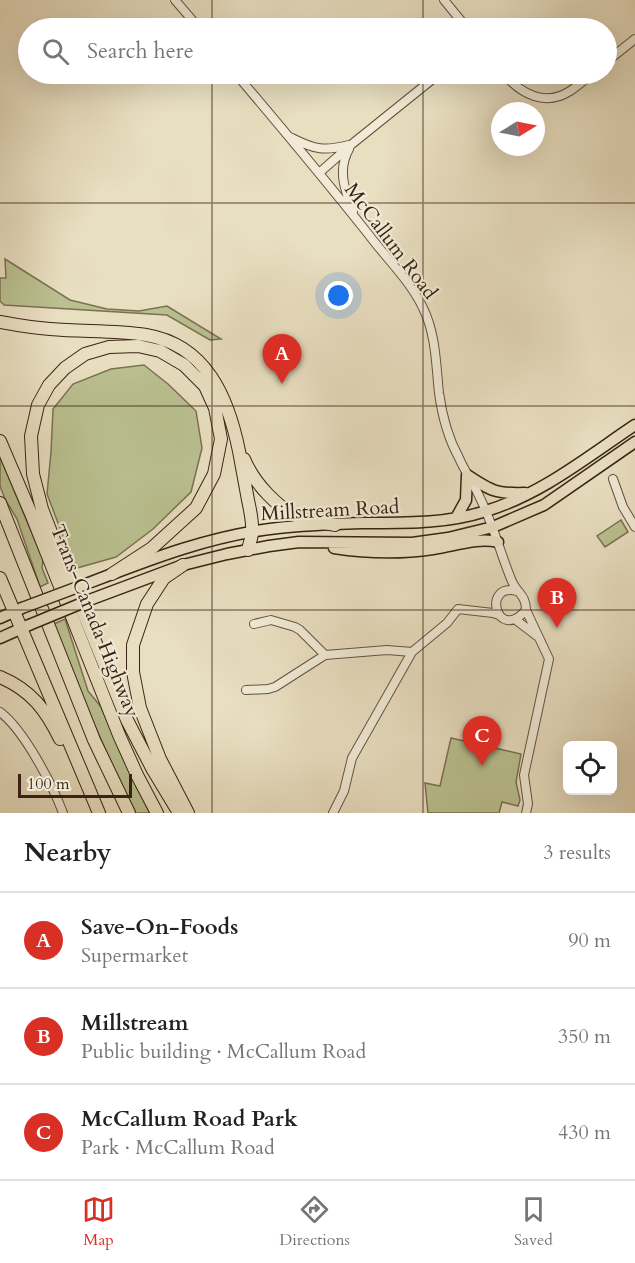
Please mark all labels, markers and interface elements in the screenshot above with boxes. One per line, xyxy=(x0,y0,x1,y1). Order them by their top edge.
search box xyxy=(18,18,617,84)
icon: search xyxy=(39,35,72,68)
text: Search here xyxy=(87,36,194,66)
north arrow xyxy=(491,102,545,156)
street label: McCallum Road xyxy=(338,177,444,305)
your location xyxy=(324,281,353,310)
pin: A xyxy=(262,334,302,384)
street label: Millstream Road xyxy=(260,493,400,527)
street label: Trans-Canada Highway xyxy=(44,520,146,722)
pin: B xyxy=(538,578,576,628)
pin: C xyxy=(462,716,502,766)
map controls xyxy=(563,741,617,795)
button: locate xyxy=(563,741,617,795)
scale bar xyxy=(18,771,132,798)
text: 100 m xyxy=(27,773,69,795)
text: Nearby xyxy=(24,835,112,870)
text: 3 results xyxy=(543,839,611,866)
text: Save-On-Foods xyxy=(81,912,238,942)
text: A xyxy=(36,927,51,954)
text: 90 m xyxy=(568,927,611,954)
text: Supermarket xyxy=(81,942,188,969)
text: Millstream xyxy=(81,1008,188,1038)
text: B xyxy=(36,1023,51,1050)
text: 350 m xyxy=(558,1023,611,1050)
text: Public building · McCallum Road xyxy=(81,1038,366,1065)
text: McCallum Road Park xyxy=(81,1104,298,1134)
text: C xyxy=(36,1119,51,1146)
text: 430 m xyxy=(558,1119,611,1146)
text: Park · McCallum Road xyxy=(81,1134,275,1161)
tab: Map xyxy=(82,1193,115,1251)
tab: Directions xyxy=(279,1193,350,1251)
tab: Saved xyxy=(514,1193,553,1251)

